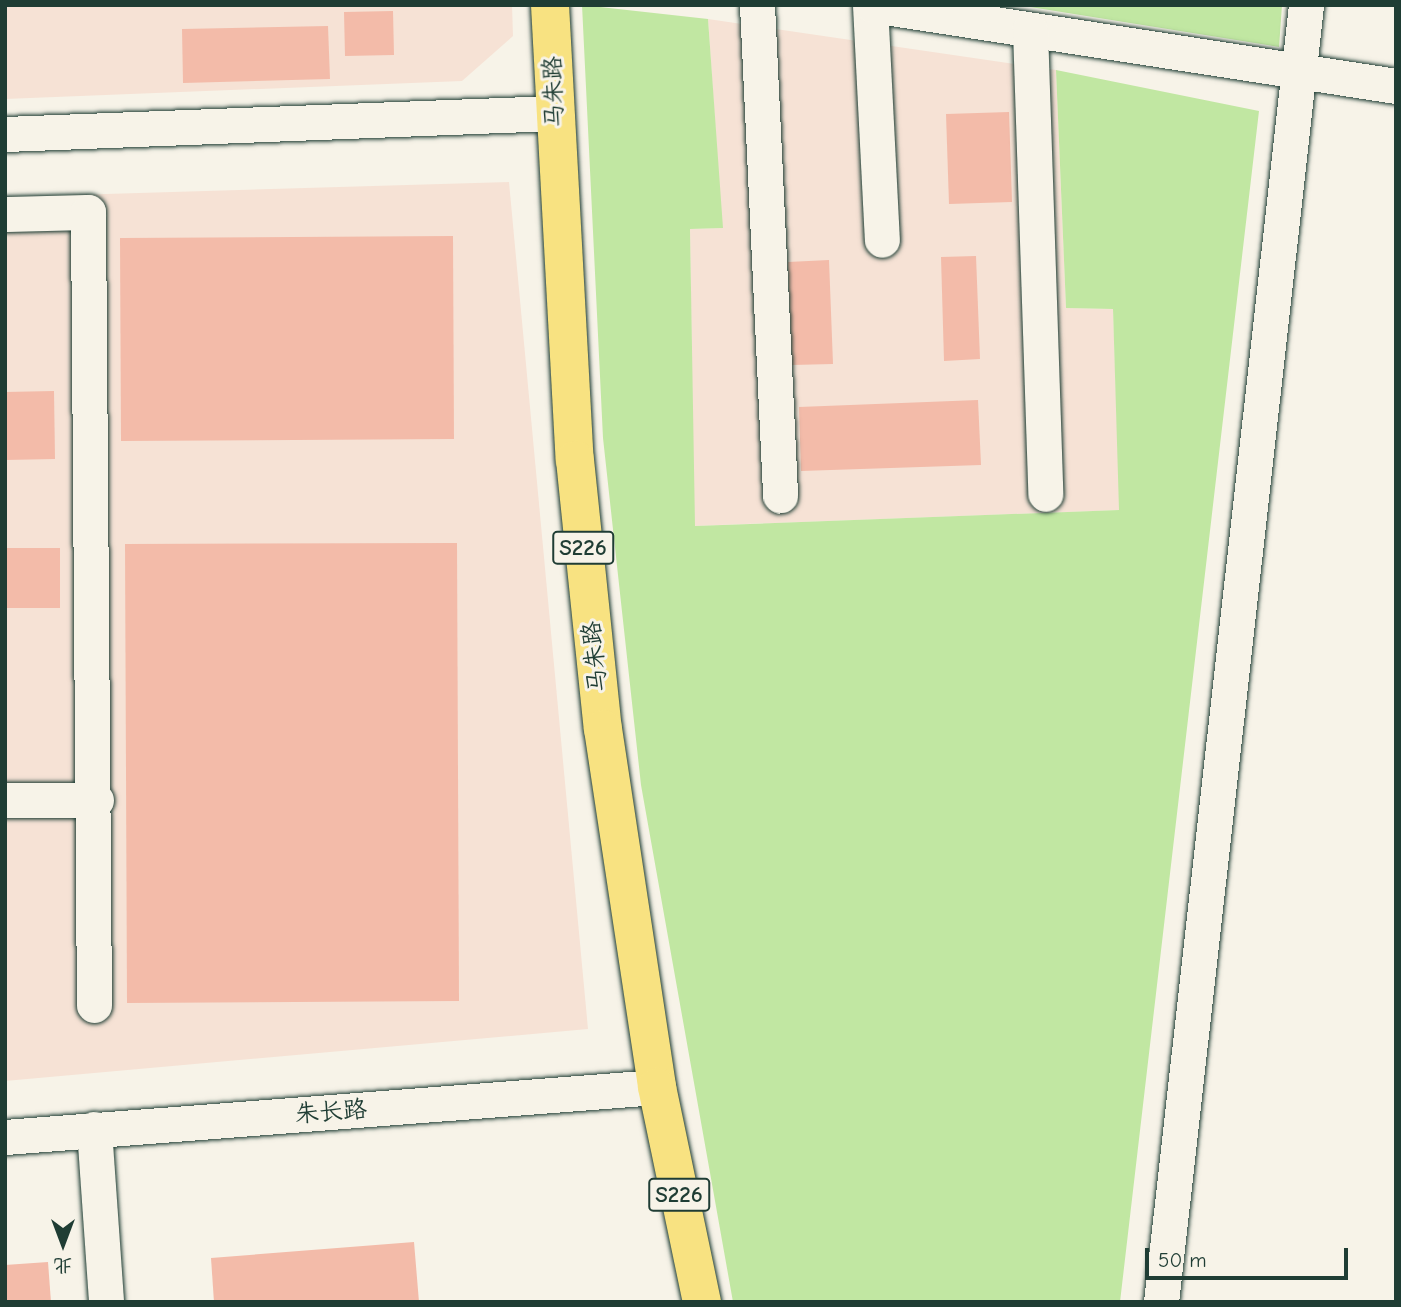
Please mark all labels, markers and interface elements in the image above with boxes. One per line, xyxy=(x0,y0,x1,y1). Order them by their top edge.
street label: 马朱路 xyxy=(538,56,570,128)
road number: S226 xyxy=(552,528,614,568)
street label: 马朱路 xyxy=(577,620,613,694)
street label: 朱长路 xyxy=(294,1095,368,1129)
road number: S226 xyxy=(648,1176,710,1214)
north arrow xyxy=(28,1209,98,1279)
scale bar xyxy=(1149,1234,1352,1278)
text: 50 m xyxy=(1158,1248,1207,1272)
text: 北 xyxy=(54,1254,73,1276)

